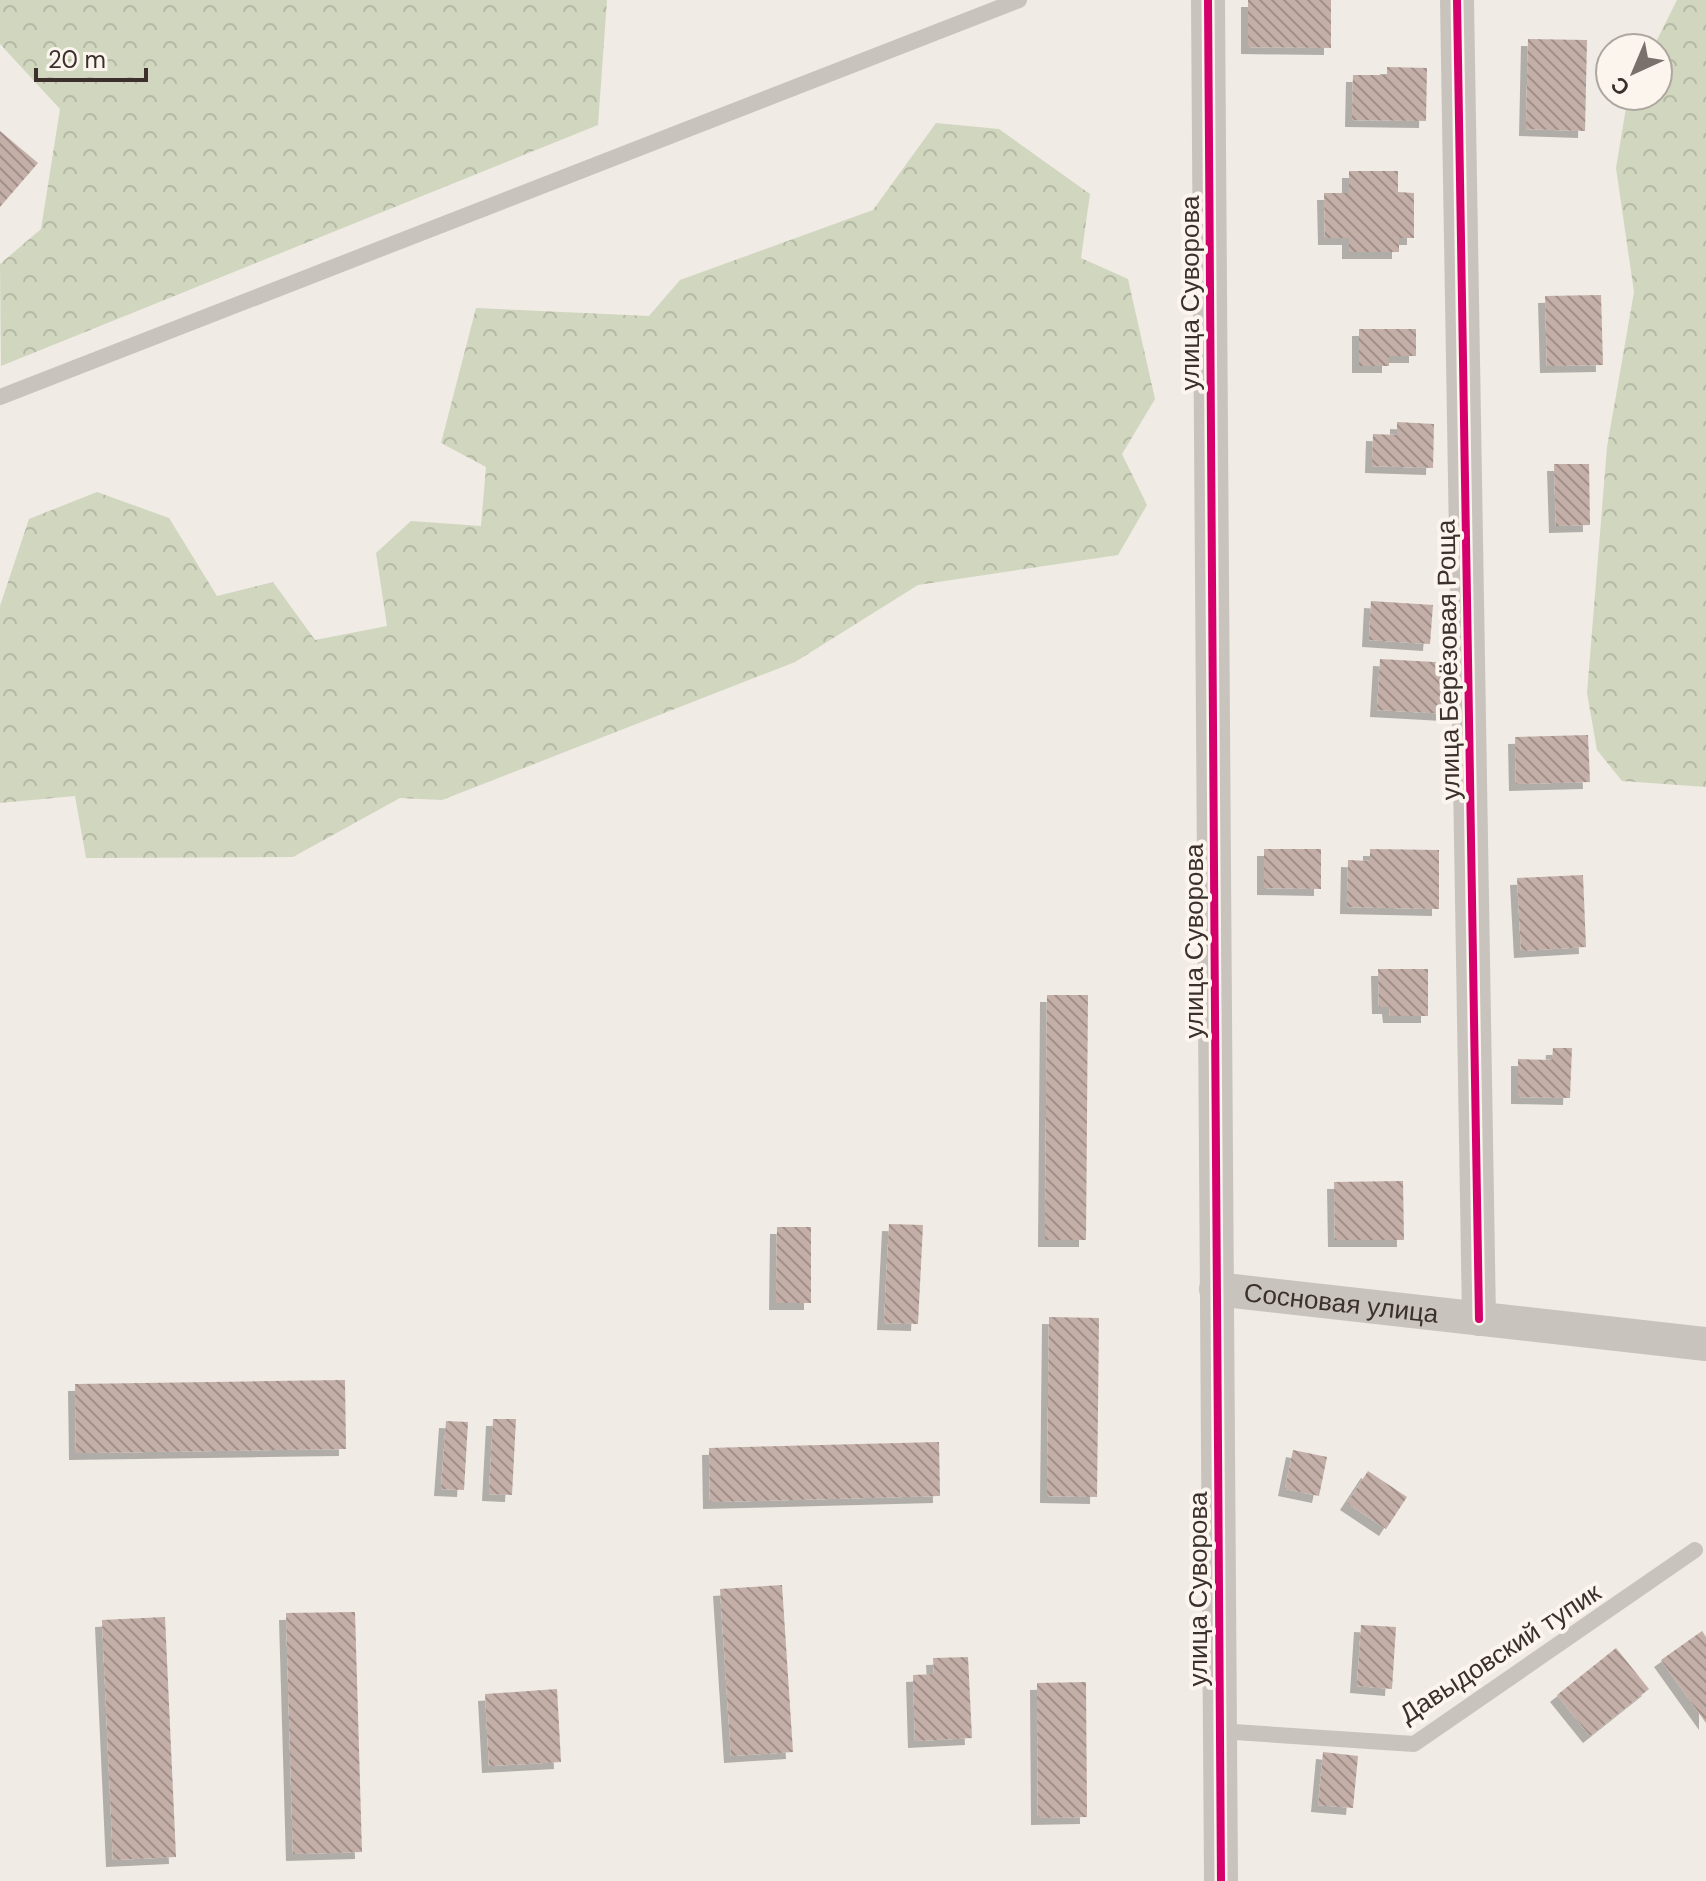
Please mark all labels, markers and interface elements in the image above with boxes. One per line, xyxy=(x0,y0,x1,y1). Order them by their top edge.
scale bar xyxy=(36,32,146,82)
north arrow xyxy=(1594,32,1674,112)
text: 20 m xyxy=(48,44,106,75)
text: С xyxy=(1605,70,1636,102)
street label: улица Суворова xyxy=(1173,195,1207,391)
street label: улица Берёзовая Роща xyxy=(1429,519,1467,800)
street label: улица Суворова xyxy=(1177,843,1211,1039)
street label: Сосновая улица xyxy=(1242,1275,1441,1331)
street label: улица Суворова xyxy=(1181,1491,1215,1687)
street label: Давыдовский тупик xyxy=(1393,1575,1608,1731)

